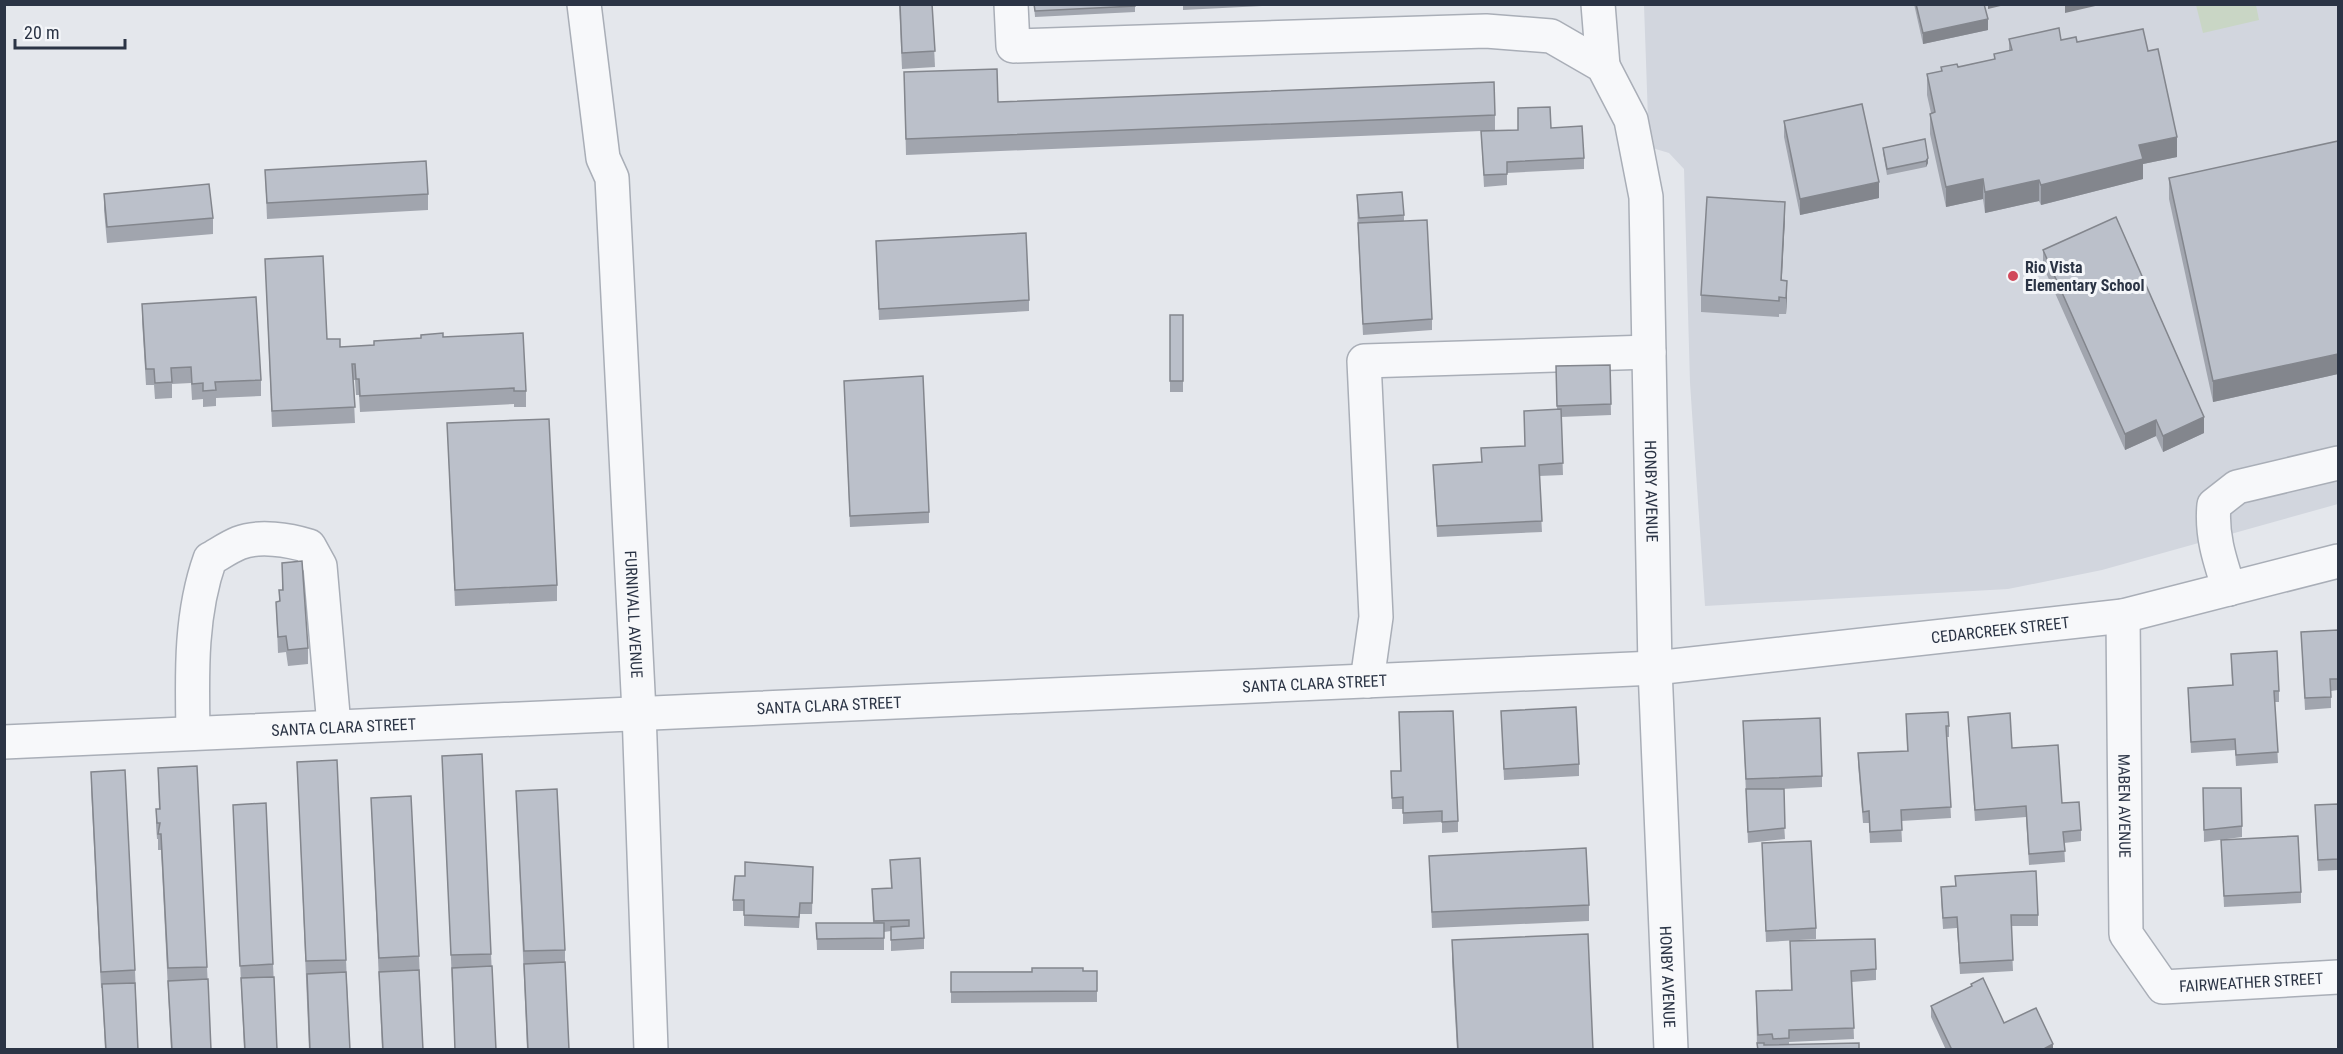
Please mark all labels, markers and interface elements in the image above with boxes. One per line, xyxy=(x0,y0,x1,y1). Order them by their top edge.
scale bar xyxy=(15,12,124,50)
text: 20 m xyxy=(24,22,59,43)
place label: Rio Vista Elementary School xyxy=(2025,258,2144,295)
marker: Rio Vista Elementary School xyxy=(2006,269,2020,283)
street label: HONBY AVENUE xyxy=(1641,440,1662,542)
street label: FURNIVALL AVENUE xyxy=(621,550,647,679)
street label: CEDARCREEK STREET xyxy=(1930,613,2070,647)
street label: SANTA CLARA STREET xyxy=(1242,671,1387,696)
street label: SANTA CLARA STREET xyxy=(756,692,902,718)
street label: SANTA CLARA STREET xyxy=(271,714,416,740)
street label: MABEN AVENUE xyxy=(2115,754,2135,858)
street label: HONBY AVENUE xyxy=(1656,925,1680,1028)
street label: FAIRWEATHER STREET xyxy=(2179,968,2324,996)

